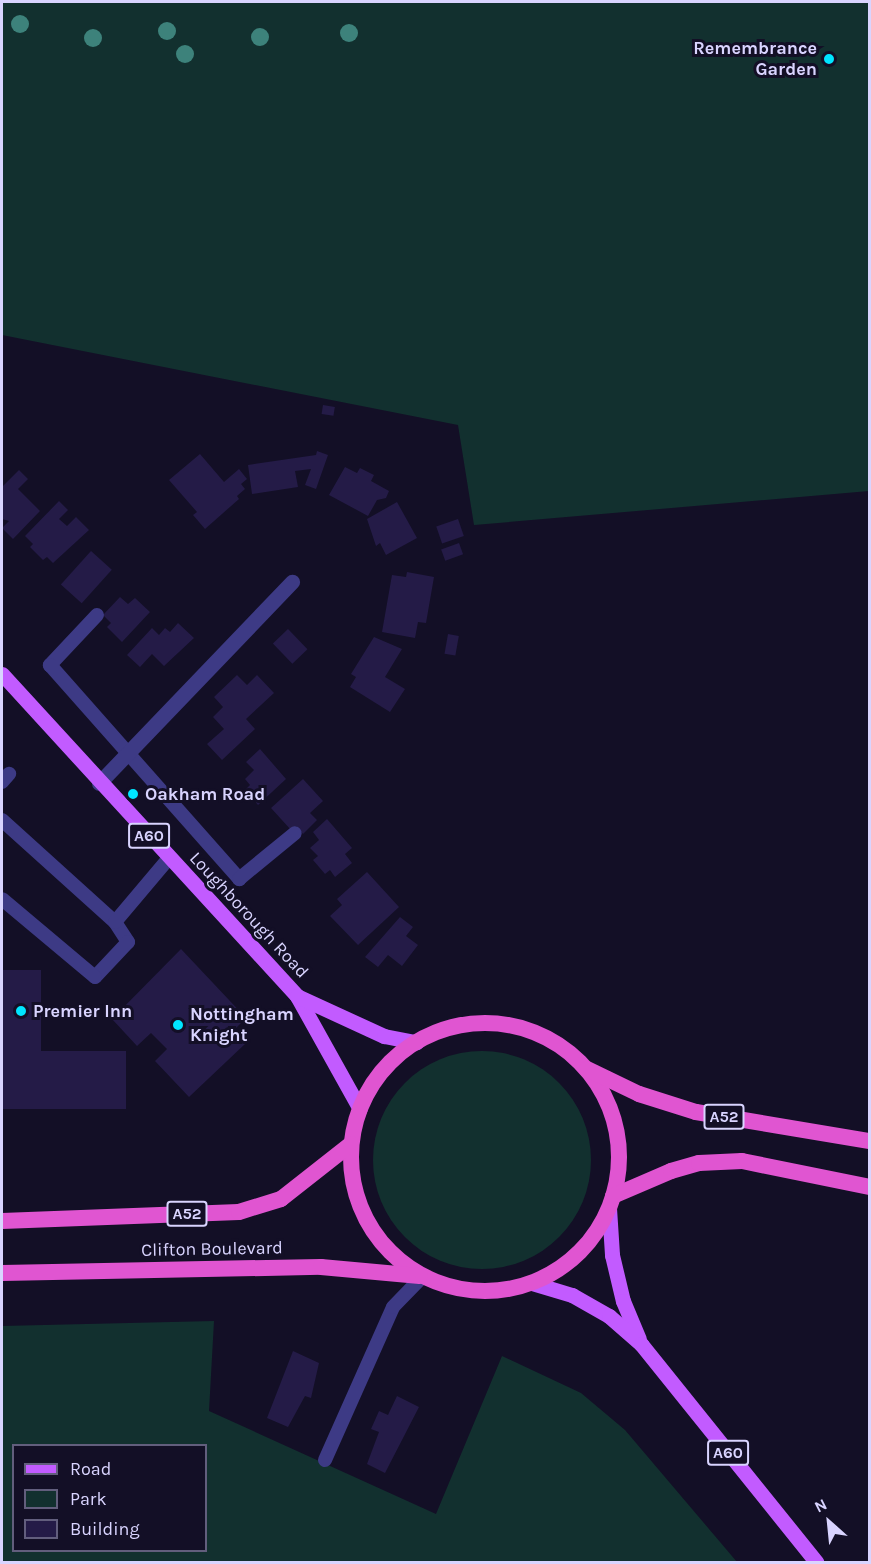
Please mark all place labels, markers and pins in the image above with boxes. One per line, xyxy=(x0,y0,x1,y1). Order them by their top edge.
place label: Remembrance Garden xyxy=(693,38,817,80)
marker: Remembrance Garden xyxy=(822,52,836,66)
place label: Oakham Road xyxy=(145,783,265,805)
marker: Oakham Road xyxy=(126,787,140,801)
place label: Premier Inn xyxy=(33,1000,132,1022)
marker: Premier Inn xyxy=(14,1004,28,1018)
place label: Nottingham Knight xyxy=(190,1004,294,1046)
marker: Nottingham Knight xyxy=(171,1018,185,1032)

